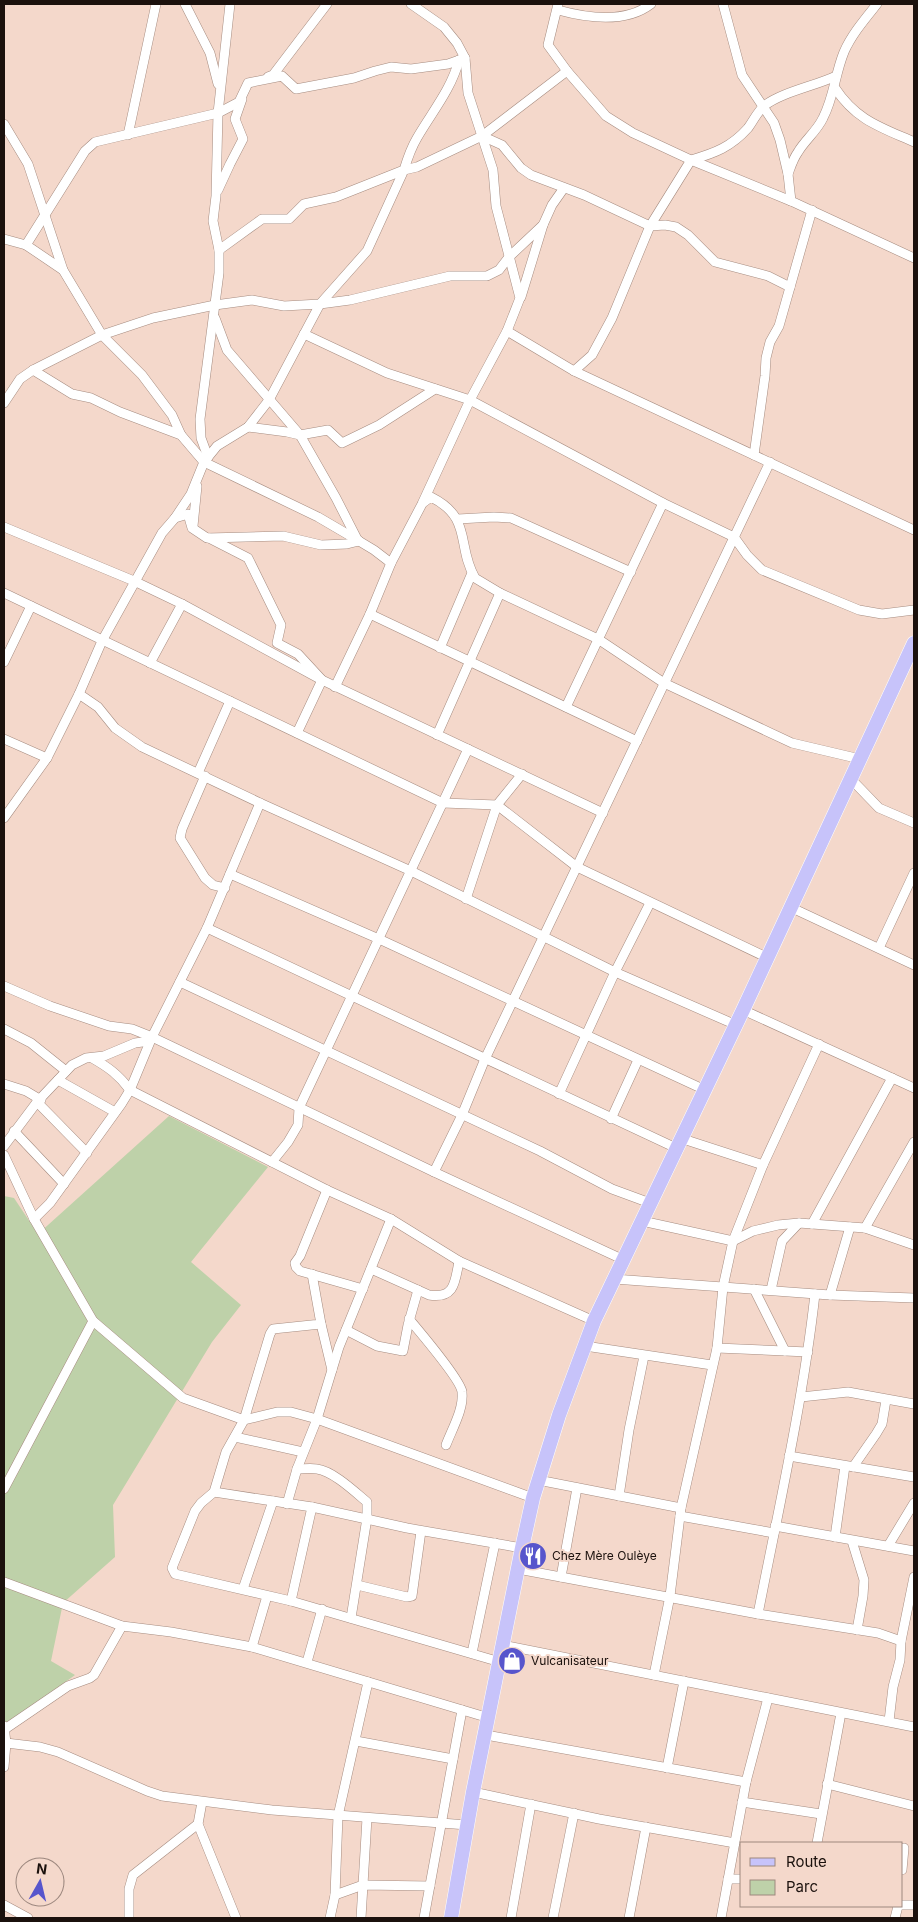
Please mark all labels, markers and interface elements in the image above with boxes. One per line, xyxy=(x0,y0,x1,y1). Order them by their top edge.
restaurant icon: Chez Mère Oulèye xyxy=(518,1541,548,1571)
place label: Chez Mère Oulèye xyxy=(552,1548,657,1563)
shop icon: Vulcanisateur xyxy=(497,1646,527,1676)
place label: Vulcanisateur xyxy=(531,1653,609,1668)
legend xyxy=(740,1842,903,1907)
text: Route xyxy=(786,1852,827,1871)
north arrow xyxy=(15,1857,65,1907)
text: N xyxy=(35,1859,48,1878)
text: Parc xyxy=(786,1877,818,1896)

